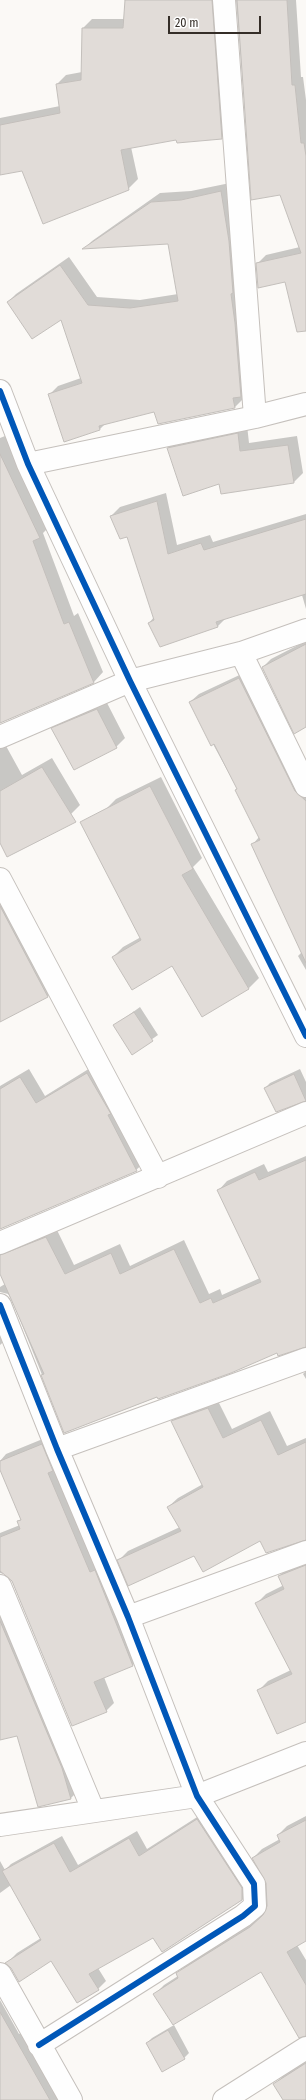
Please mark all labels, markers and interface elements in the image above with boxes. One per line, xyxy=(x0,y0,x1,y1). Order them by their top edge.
scale bar xyxy=(170,8,263,34)
text: 20 m xyxy=(175,16,199,30)

